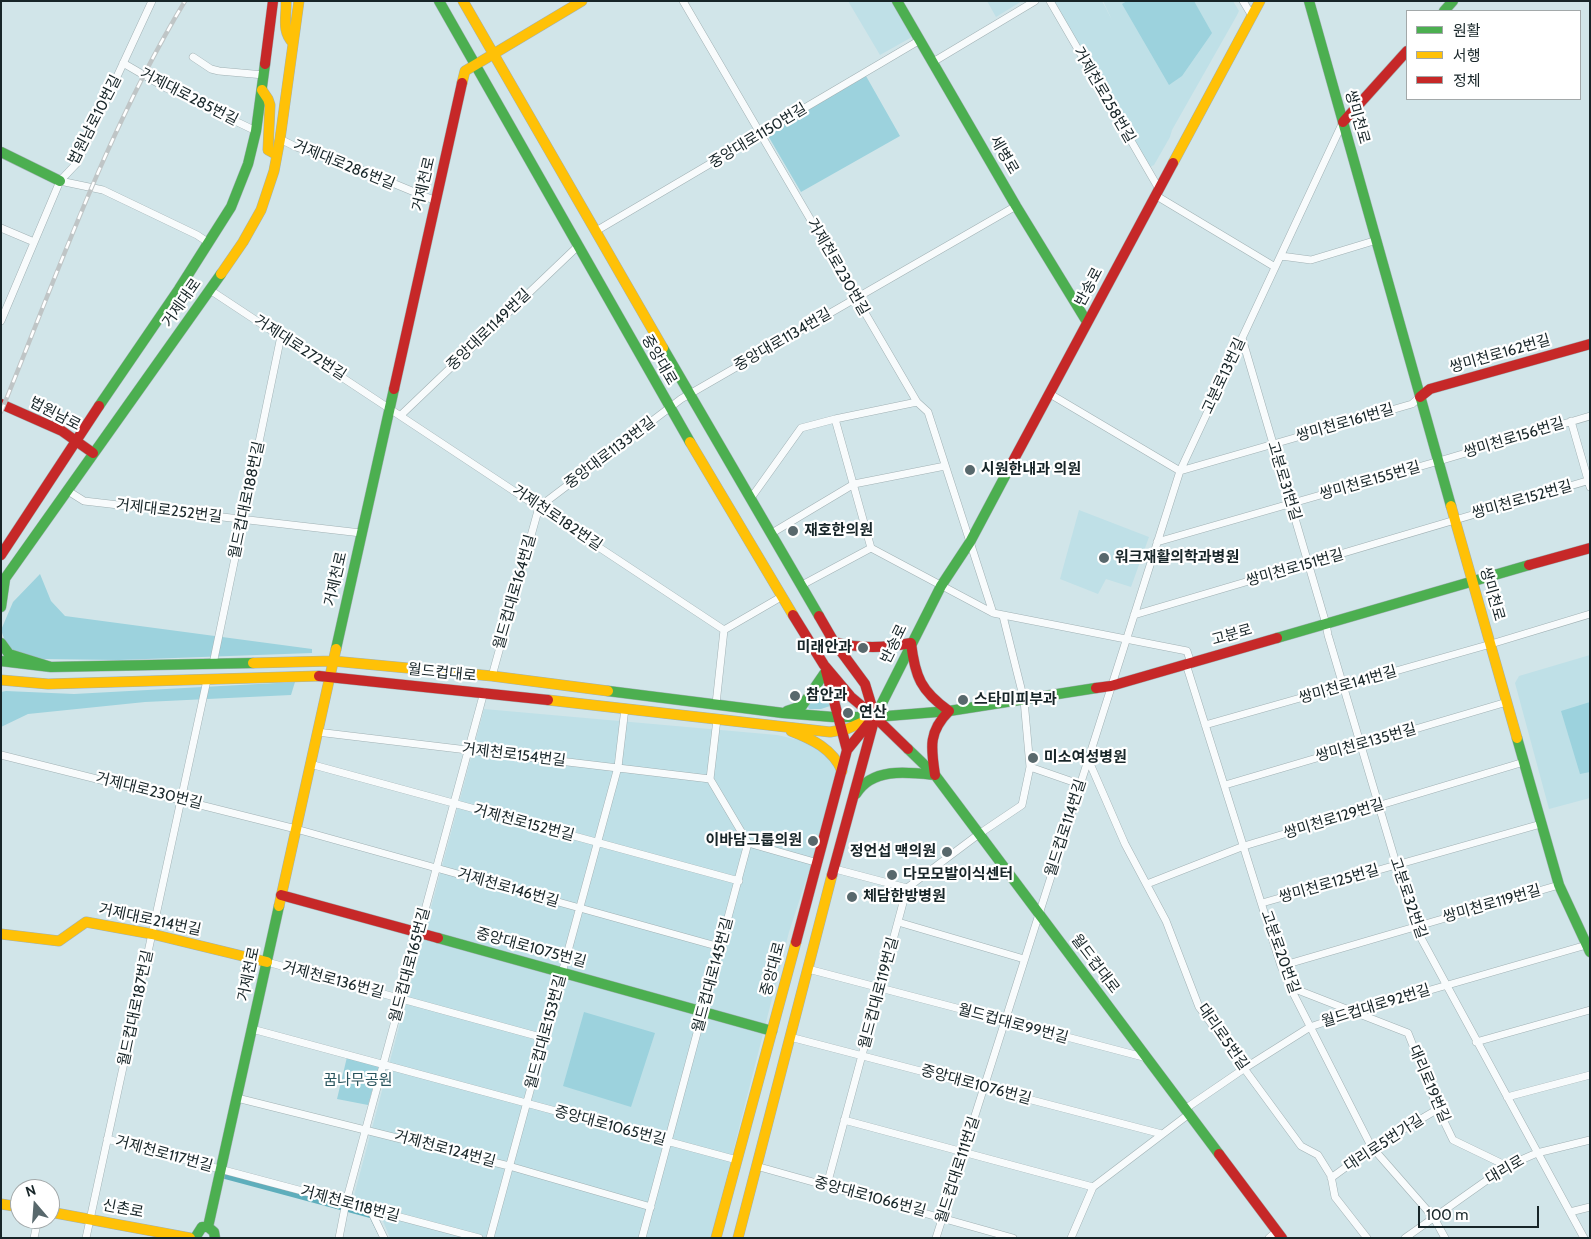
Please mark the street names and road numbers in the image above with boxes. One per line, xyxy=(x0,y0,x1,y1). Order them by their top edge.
street label: 거제천로258번길 xyxy=(1069,44,1139,146)
street label: 거제대로285번길 xyxy=(137,64,241,130)
street label: 법원남로10번길 xyxy=(65,72,125,168)
street label: 쌍미천로 xyxy=(1341,88,1373,146)
street label: 중앙대로1150번길 xyxy=(706,100,810,172)
street label: 세병로 xyxy=(986,133,1022,177)
street label: 거제대로286번길 xyxy=(290,136,398,194)
street label: 거제천로 xyxy=(409,155,439,213)
street label: 거제천로230번길 xyxy=(803,215,873,319)
street label: 반송로 xyxy=(1071,264,1107,310)
street label: 거제대로 xyxy=(159,275,205,331)
street label: 중앙대로1149번길 xyxy=(443,285,535,375)
street label: 중앙대로1134번길 xyxy=(731,305,835,375)
street label: 거제대로272번길 xyxy=(251,312,349,384)
street label: 쌍미천로162번길 xyxy=(1448,331,1552,377)
street label: 중앙대로 xyxy=(637,332,681,388)
street label: 고분로13번길 xyxy=(1199,335,1249,417)
street label: 법원남로 xyxy=(26,393,84,435)
street label: 쌍미천로161번길 xyxy=(1294,400,1396,446)
street label: 중앙대로1133번길 xyxy=(561,413,659,493)
street label: 쌍미천로156번길 xyxy=(1461,414,1567,462)
street label: 고분로31번길 xyxy=(1263,439,1305,523)
street label: 월드컵대로188번길 xyxy=(226,440,268,560)
street label: 쌍미천로155번길 xyxy=(1318,458,1422,504)
street label: 쌍미천로152번길 xyxy=(1470,477,1574,523)
street label: 거제천로182번길 xyxy=(509,481,605,555)
street label: 거제대로252번길 xyxy=(115,496,223,526)
street label: 월드컵대로164번길 xyxy=(490,532,540,652)
street label: 쌍미천로151번길 xyxy=(1244,545,1346,591)
street label: 거제천로 xyxy=(321,550,351,608)
street label: 쌍미천로 xyxy=(1476,565,1508,623)
street label: 반송로 xyxy=(877,621,911,667)
street label: 고분로 xyxy=(1210,621,1254,649)
street label: 월드컵대로 xyxy=(407,660,477,686)
street label: 쌍미천로141번길 xyxy=(1297,662,1399,708)
street label: 쌍미천로135번길 xyxy=(1314,720,1418,766)
street label: 거제천로154번길 xyxy=(461,740,567,770)
street label: 거제대로230번길 xyxy=(94,769,204,813)
street label: 월드컵로114번길 xyxy=(1042,777,1090,879)
street label: 쌍미천로129번길 xyxy=(1282,795,1386,843)
street label: 거제천로152번길 xyxy=(472,801,576,845)
street label: 고분로32번길 xyxy=(1386,855,1430,941)
street label: 쌍미천로125번길 xyxy=(1277,861,1381,907)
street label: 거제천로146번길 xyxy=(455,865,561,911)
street label: 쌍미천로119번길 xyxy=(1441,881,1543,927)
street label: 거제대로214번길 xyxy=(97,900,203,940)
street label: 월드컵대로165번길 xyxy=(386,906,434,1024)
street label: 고분로20번길 xyxy=(1257,908,1303,996)
street label: 월드컵대로145번길 xyxy=(689,916,737,1034)
street label: 중앙대로1075번길 xyxy=(474,925,588,971)
street label: 월드컵대로 xyxy=(1067,931,1123,997)
street label: 월드컵대로119번길 xyxy=(855,935,903,1051)
street label: 중앙대로 xyxy=(757,940,789,998)
street label: 거제천로 xyxy=(234,945,264,1003)
street label: 월드컵대로187번길 xyxy=(115,948,157,1068)
street label: 거제천로136번길 xyxy=(280,958,386,1002)
street label: 월드컵대로153번길 xyxy=(522,973,570,1091)
street label: 월드컵대로92번길 xyxy=(1319,981,1433,1031)
street label: 대리로5번길 xyxy=(1194,1000,1252,1074)
street label: 월드컵대로99번길 xyxy=(956,1001,1070,1047)
street label: 대리로19번길 xyxy=(1405,1043,1453,1125)
street label: 중앙대로1076번길 xyxy=(919,1062,1033,1108)
street label: 중앙대로1065번길 xyxy=(552,1102,668,1150)
street label: 대리로5번가길 xyxy=(1341,1111,1427,1175)
street label: 월드컵대로111번길 xyxy=(932,1114,984,1226)
street label: 거제천로124번길 xyxy=(392,1127,498,1171)
street label: 거제천로117번길 xyxy=(113,1132,215,1176)
street label: 대리로 xyxy=(1483,1152,1527,1188)
street label: 중앙대로1066번길 xyxy=(812,1173,928,1221)
street label: 거제천로118번길 xyxy=(299,1182,401,1226)
street label: 신촌로 xyxy=(101,1196,145,1222)

